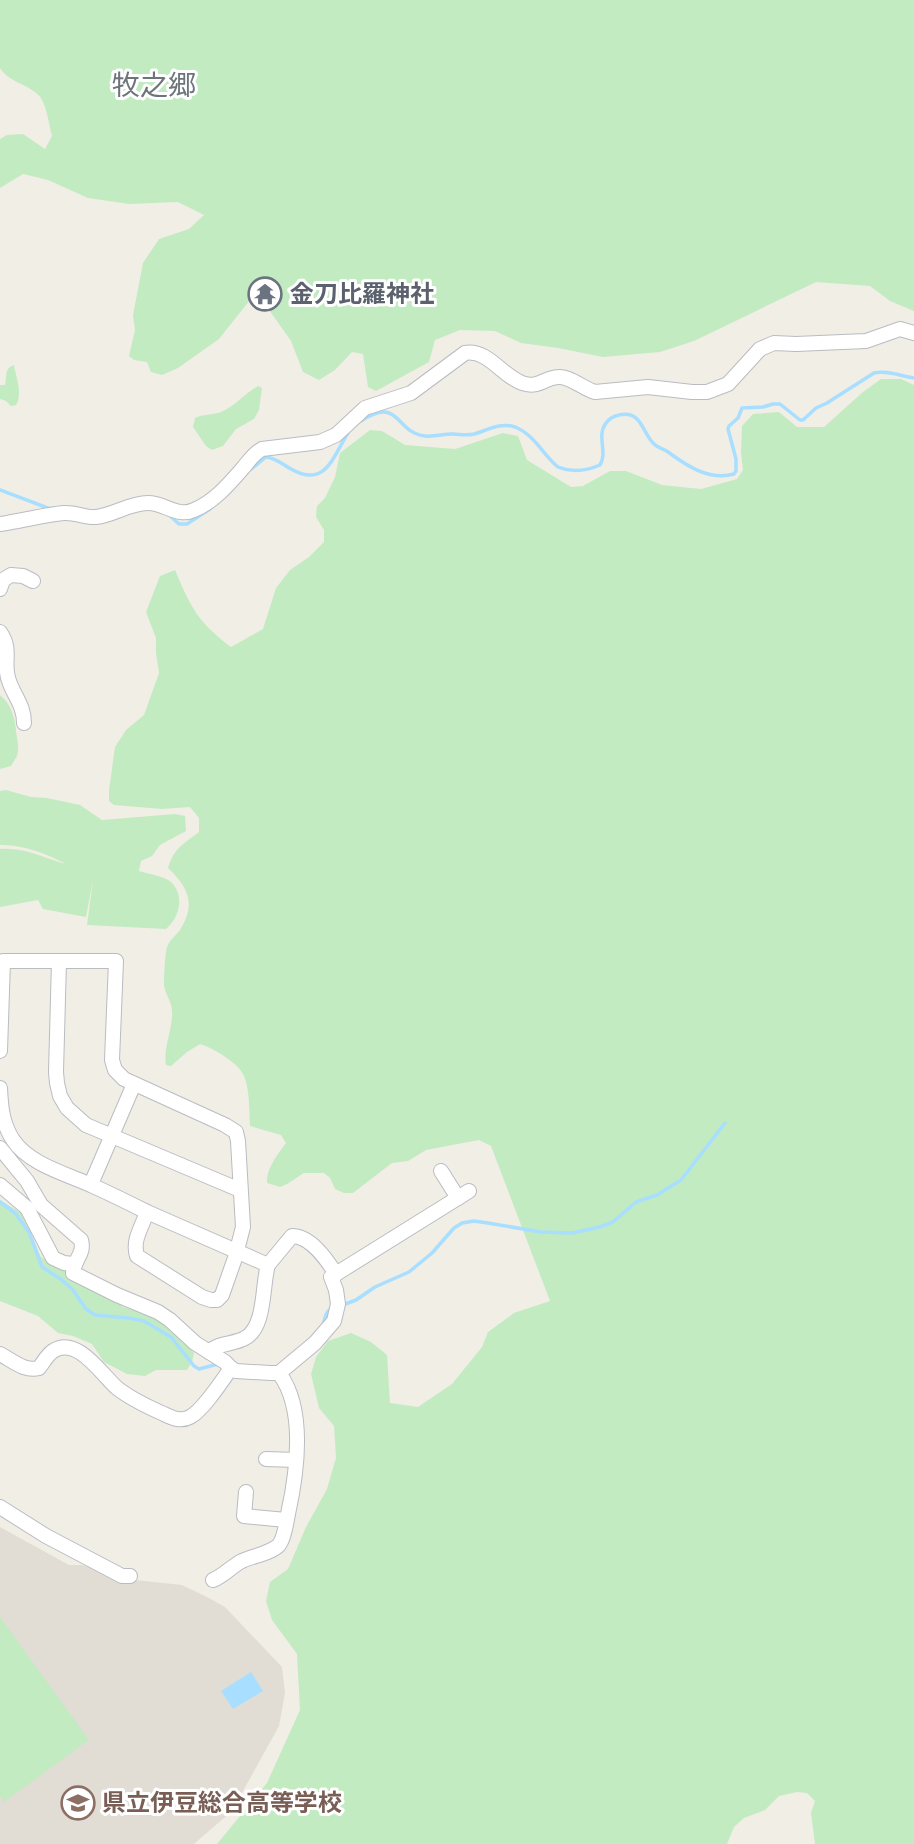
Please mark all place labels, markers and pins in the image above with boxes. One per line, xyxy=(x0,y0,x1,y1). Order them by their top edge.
temple icon: 金刀比羅神社 xyxy=(246,275,284,313)
place label: 金刀比羅神社 xyxy=(290,276,434,311)
school or university icon: 県立伊豆総合高等学校 xyxy=(59,1784,97,1822)
place label: 県立伊豆総合高等学校 xyxy=(102,1785,342,1820)

